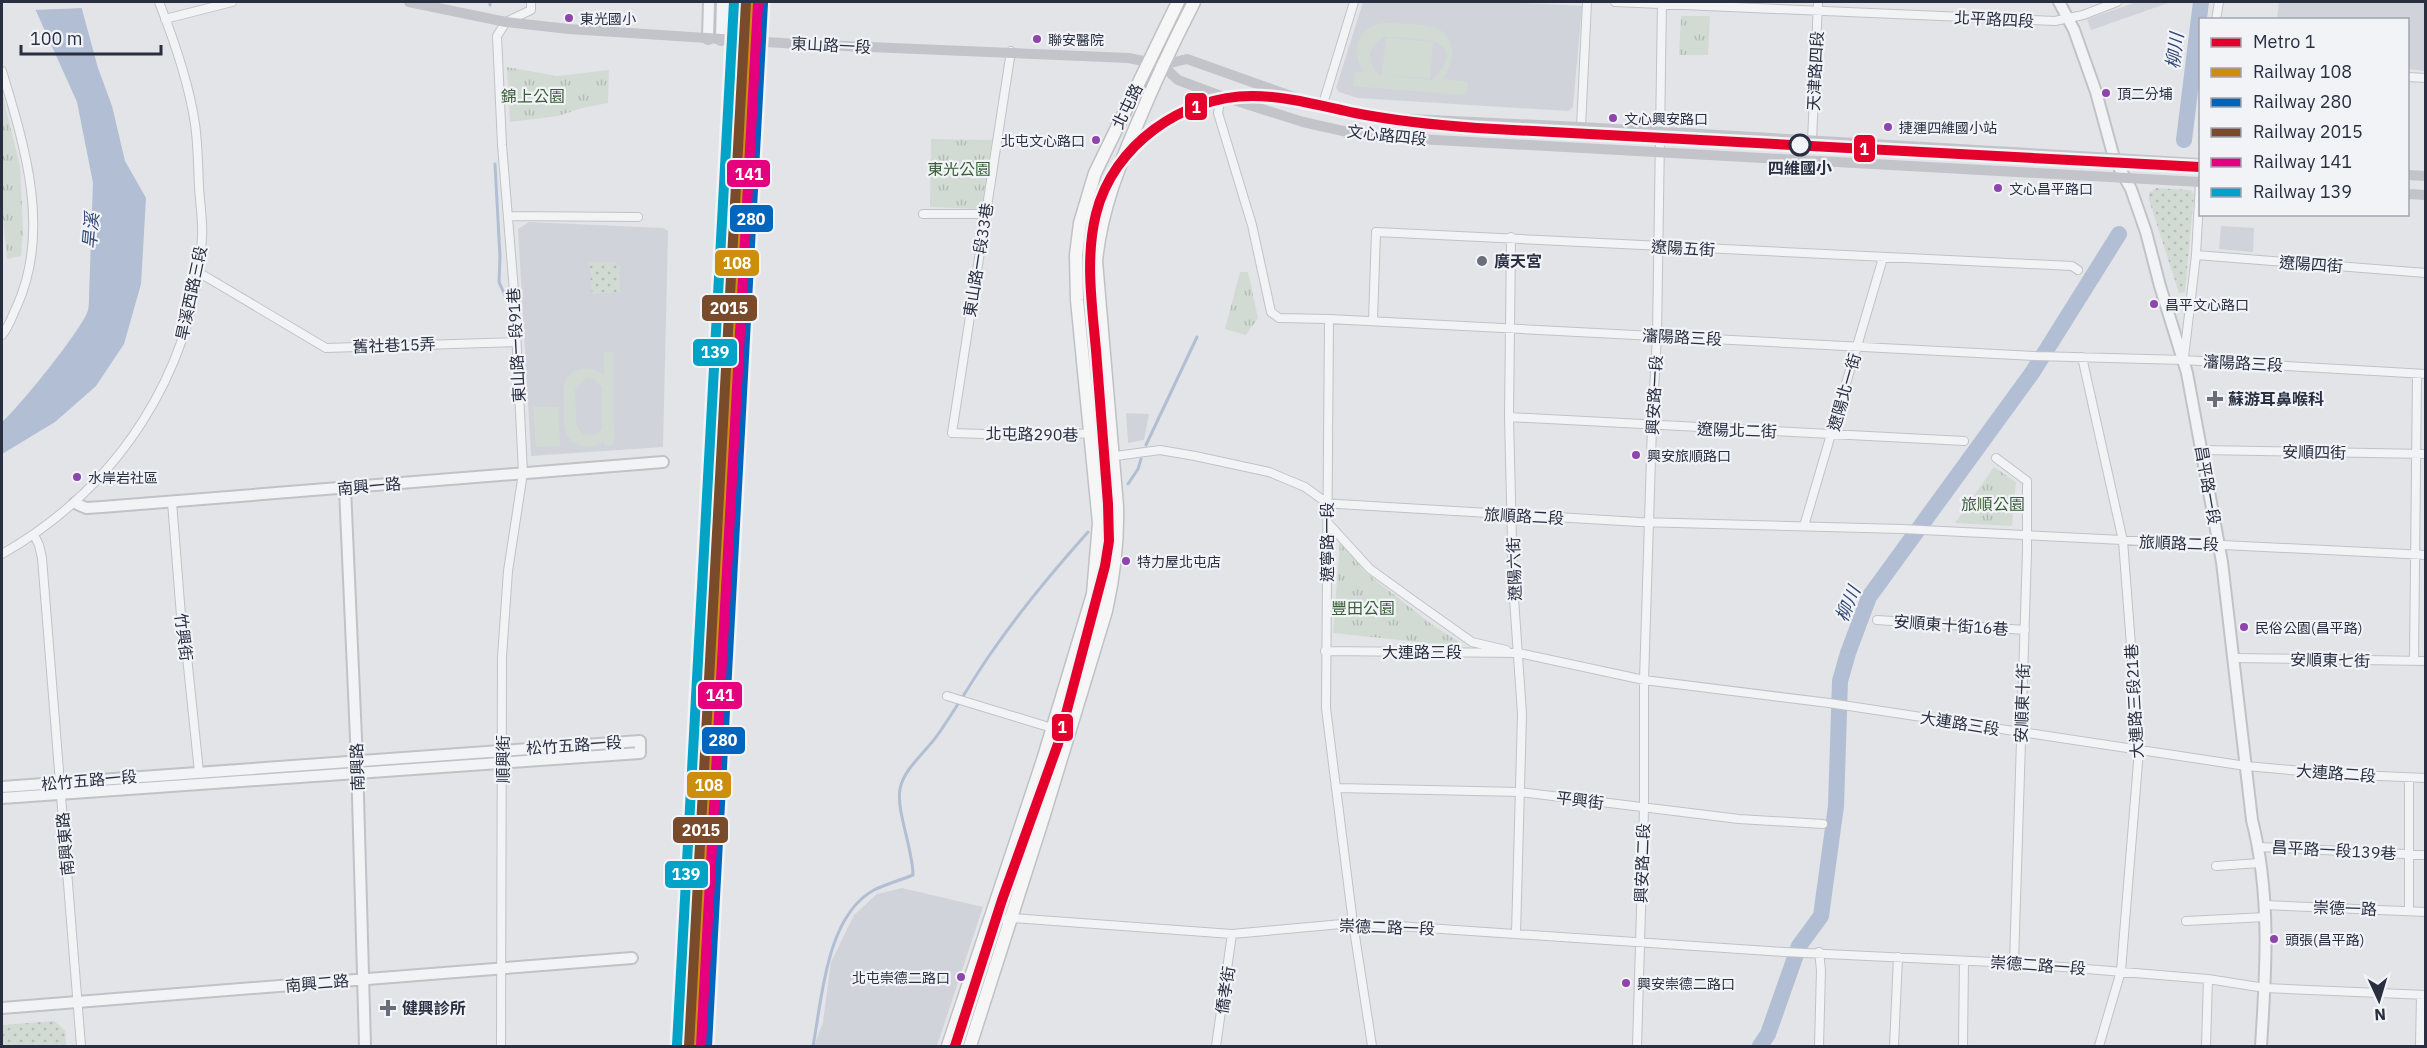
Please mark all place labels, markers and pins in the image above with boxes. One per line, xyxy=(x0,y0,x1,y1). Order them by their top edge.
place label: 東光國小 xyxy=(580,10,636,28)
marker: 東光國小 xyxy=(563,12,575,24)
place label: 聯安醫院 xyxy=(1048,31,1104,49)
marker: 聯安醫院 xyxy=(1031,33,1043,45)
place label: 頂二分埔 xyxy=(2117,85,2173,103)
marker: 頂二分埔 xyxy=(2100,87,2112,99)
place label: 文心興安路口 xyxy=(1624,110,1708,128)
marker: 文心興安路口 xyxy=(1607,112,1619,124)
place label: 捷運四維國小站 xyxy=(1899,119,1997,137)
marker: 捷運四維國小站 xyxy=(1882,121,1894,133)
place label: 北屯文心路口 xyxy=(1001,132,1085,150)
marker: 北屯文心路口 xyxy=(1090,134,1102,146)
marker: 四維國小 xyxy=(1789,134,1811,156)
place label: 四維國小 xyxy=(1768,158,1832,178)
place label: 文心昌平路口 xyxy=(2009,180,2093,198)
marker: 文心昌平路口 xyxy=(1992,182,2004,194)
place label: 廣天宮 xyxy=(1494,251,1542,271)
marker: 廣天宮 xyxy=(1475,254,1489,268)
place label: 昌平文心路口 xyxy=(2165,296,2249,314)
marker: 昌平文心路口 xyxy=(2148,298,2160,310)
place label: 蘇游耳鼻喉科 xyxy=(2228,389,2324,409)
marker: 蘇游耳鼻喉科 xyxy=(2206,390,2224,408)
place label: 興安旅順路口 xyxy=(1647,447,1731,465)
marker: 興安旅順路口 xyxy=(1630,449,1642,461)
place label: 水岸岩社區 xyxy=(88,469,158,487)
marker: 水岸岩社區 xyxy=(71,471,83,483)
place label: 特力屋北屯店 xyxy=(1137,553,1221,571)
marker: 特力屋北屯店 xyxy=(1120,555,1132,567)
place label: 民俗公園(昌平路) xyxy=(2255,619,2362,637)
marker: 民俗公園(昌平路) xyxy=(2238,621,2250,633)
place label: 頭張(昌平路) xyxy=(2285,931,2364,949)
marker: 頭張(昌平路) xyxy=(2268,933,2280,945)
place label: 北屯崇德二路口 xyxy=(852,969,950,987)
marker: 北屯崇德二路口 xyxy=(955,971,967,983)
place label: 興安崇德二路口 xyxy=(1637,975,1735,993)
marker: 興安崇德二路口 xyxy=(1620,977,1632,989)
place label: 健興診所 xyxy=(402,998,466,1018)
marker: 健興診所 xyxy=(379,999,397,1017)

